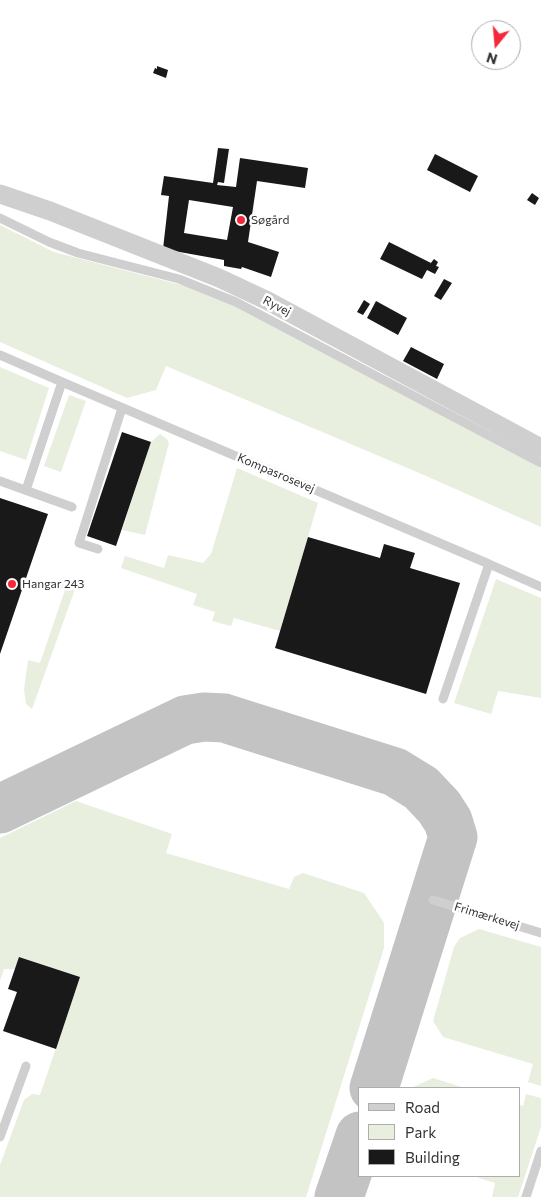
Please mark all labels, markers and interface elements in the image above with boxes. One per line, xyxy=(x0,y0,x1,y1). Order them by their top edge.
north arrow xyxy=(471,20,521,70)
text: N xyxy=(484,49,499,69)
place label: Søgård xyxy=(251,213,289,227)
marker: Søgård xyxy=(235,214,247,226)
street label: Ryvej xyxy=(261,293,293,319)
street label: Kompasrosevej xyxy=(235,450,317,496)
place label: Hangar 243 xyxy=(22,577,84,591)
marker: Hangar 243 xyxy=(6,578,18,590)
street label: Frimærkevej xyxy=(453,899,521,933)
legend xyxy=(358,1087,521,1177)
text: Road xyxy=(405,1098,440,1116)
text: Park xyxy=(405,1123,436,1141)
text: Building xyxy=(405,1148,460,1166)

